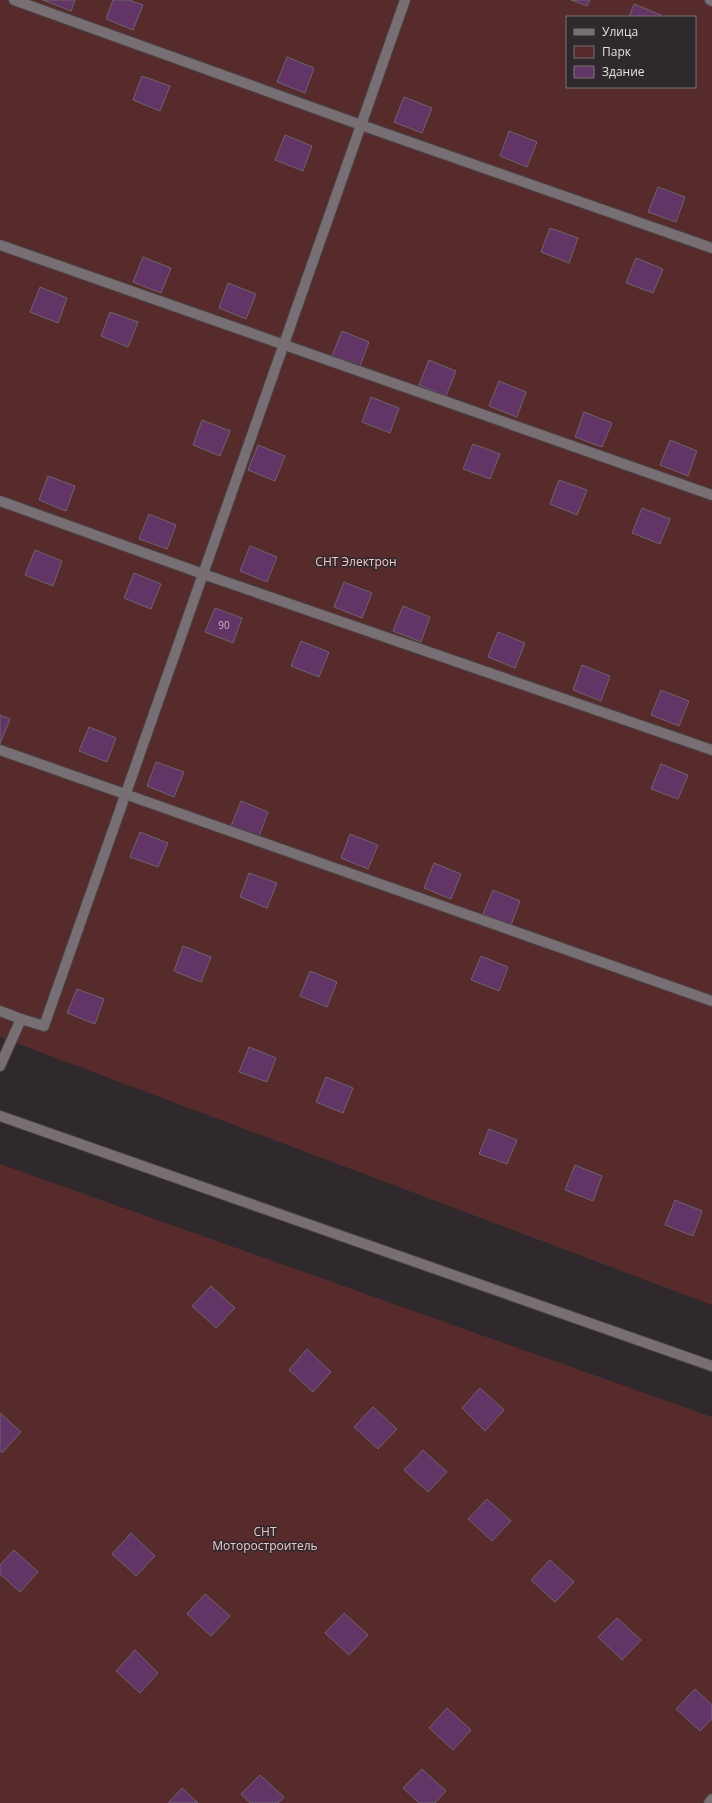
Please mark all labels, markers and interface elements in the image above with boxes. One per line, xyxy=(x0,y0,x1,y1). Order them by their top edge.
legend xyxy=(566,16,696,88)
text: Улица xyxy=(602,23,638,40)
text: Парк xyxy=(602,43,632,60)
text: Здание xyxy=(602,63,645,80)
park label: СНТ Электрон xyxy=(315,553,397,570)
house number: 90 xyxy=(218,618,230,632)
park label: СНТ Моторостроитель xyxy=(212,1523,318,1554)

